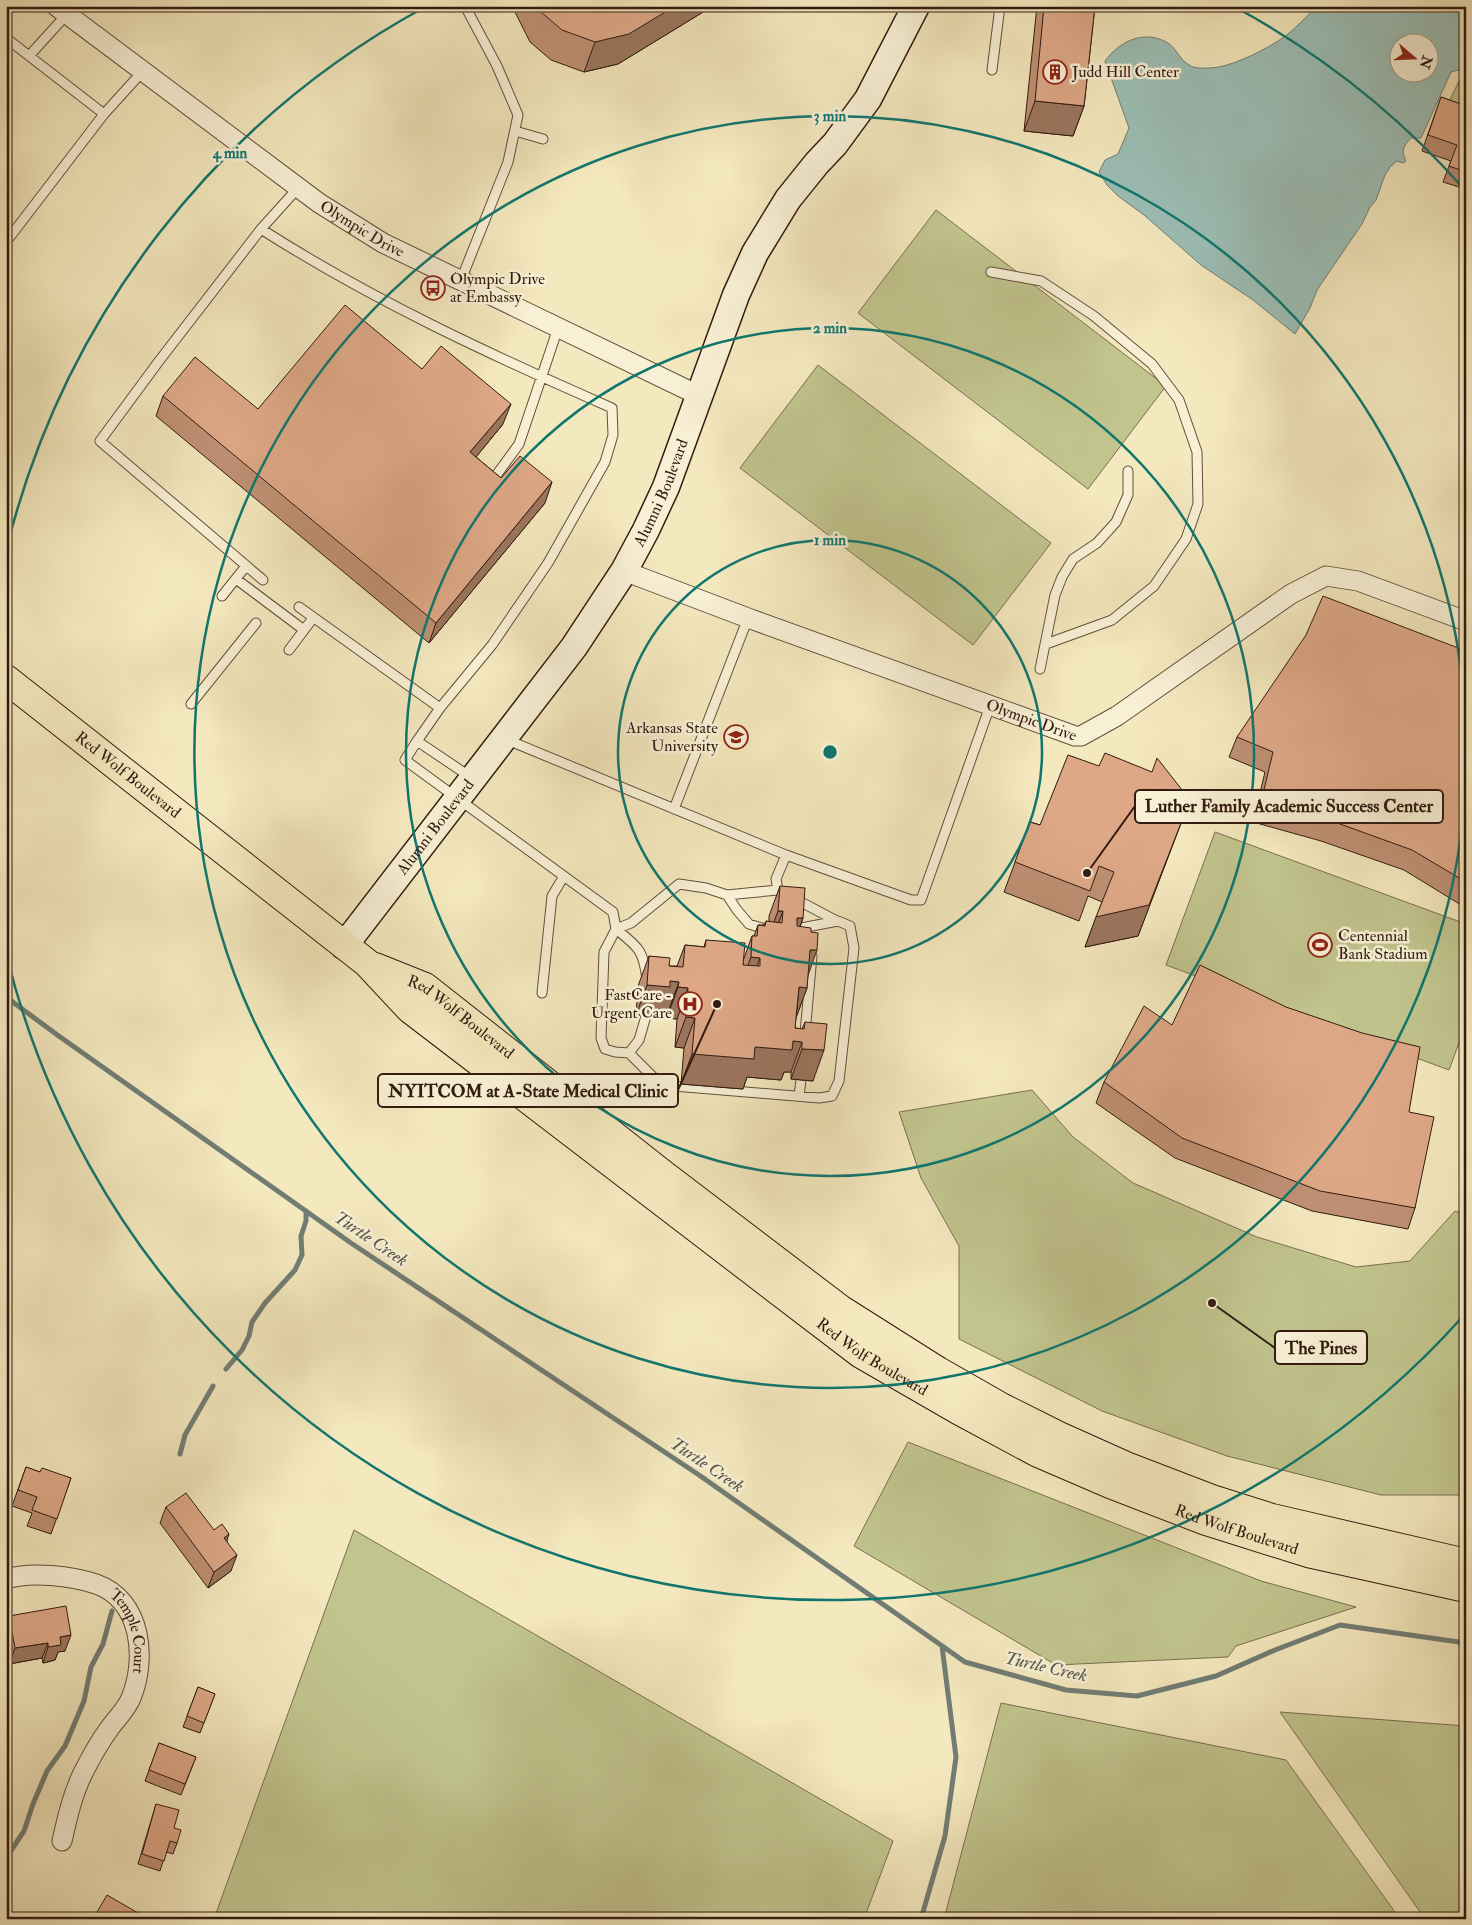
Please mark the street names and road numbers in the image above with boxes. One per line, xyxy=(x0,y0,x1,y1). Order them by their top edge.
street label: Olympic Drive xyxy=(316,196,408,262)
street label: Alumni Boulevard xyxy=(629,436,693,551)
street label: Olympic Drive xyxy=(983,695,1080,746)
street label: Red Wolf Boulevard xyxy=(71,727,185,823)
street label: Alumni Boulevard xyxy=(392,775,479,880)
street label: Red Wolf Boulevard xyxy=(404,971,518,1063)
street label: Red Wolf Boulevard xyxy=(812,1314,931,1400)
street label: Red Wolf Boulevard xyxy=(1172,1500,1301,1559)
street label: Temple Court xyxy=(105,1584,149,1675)

